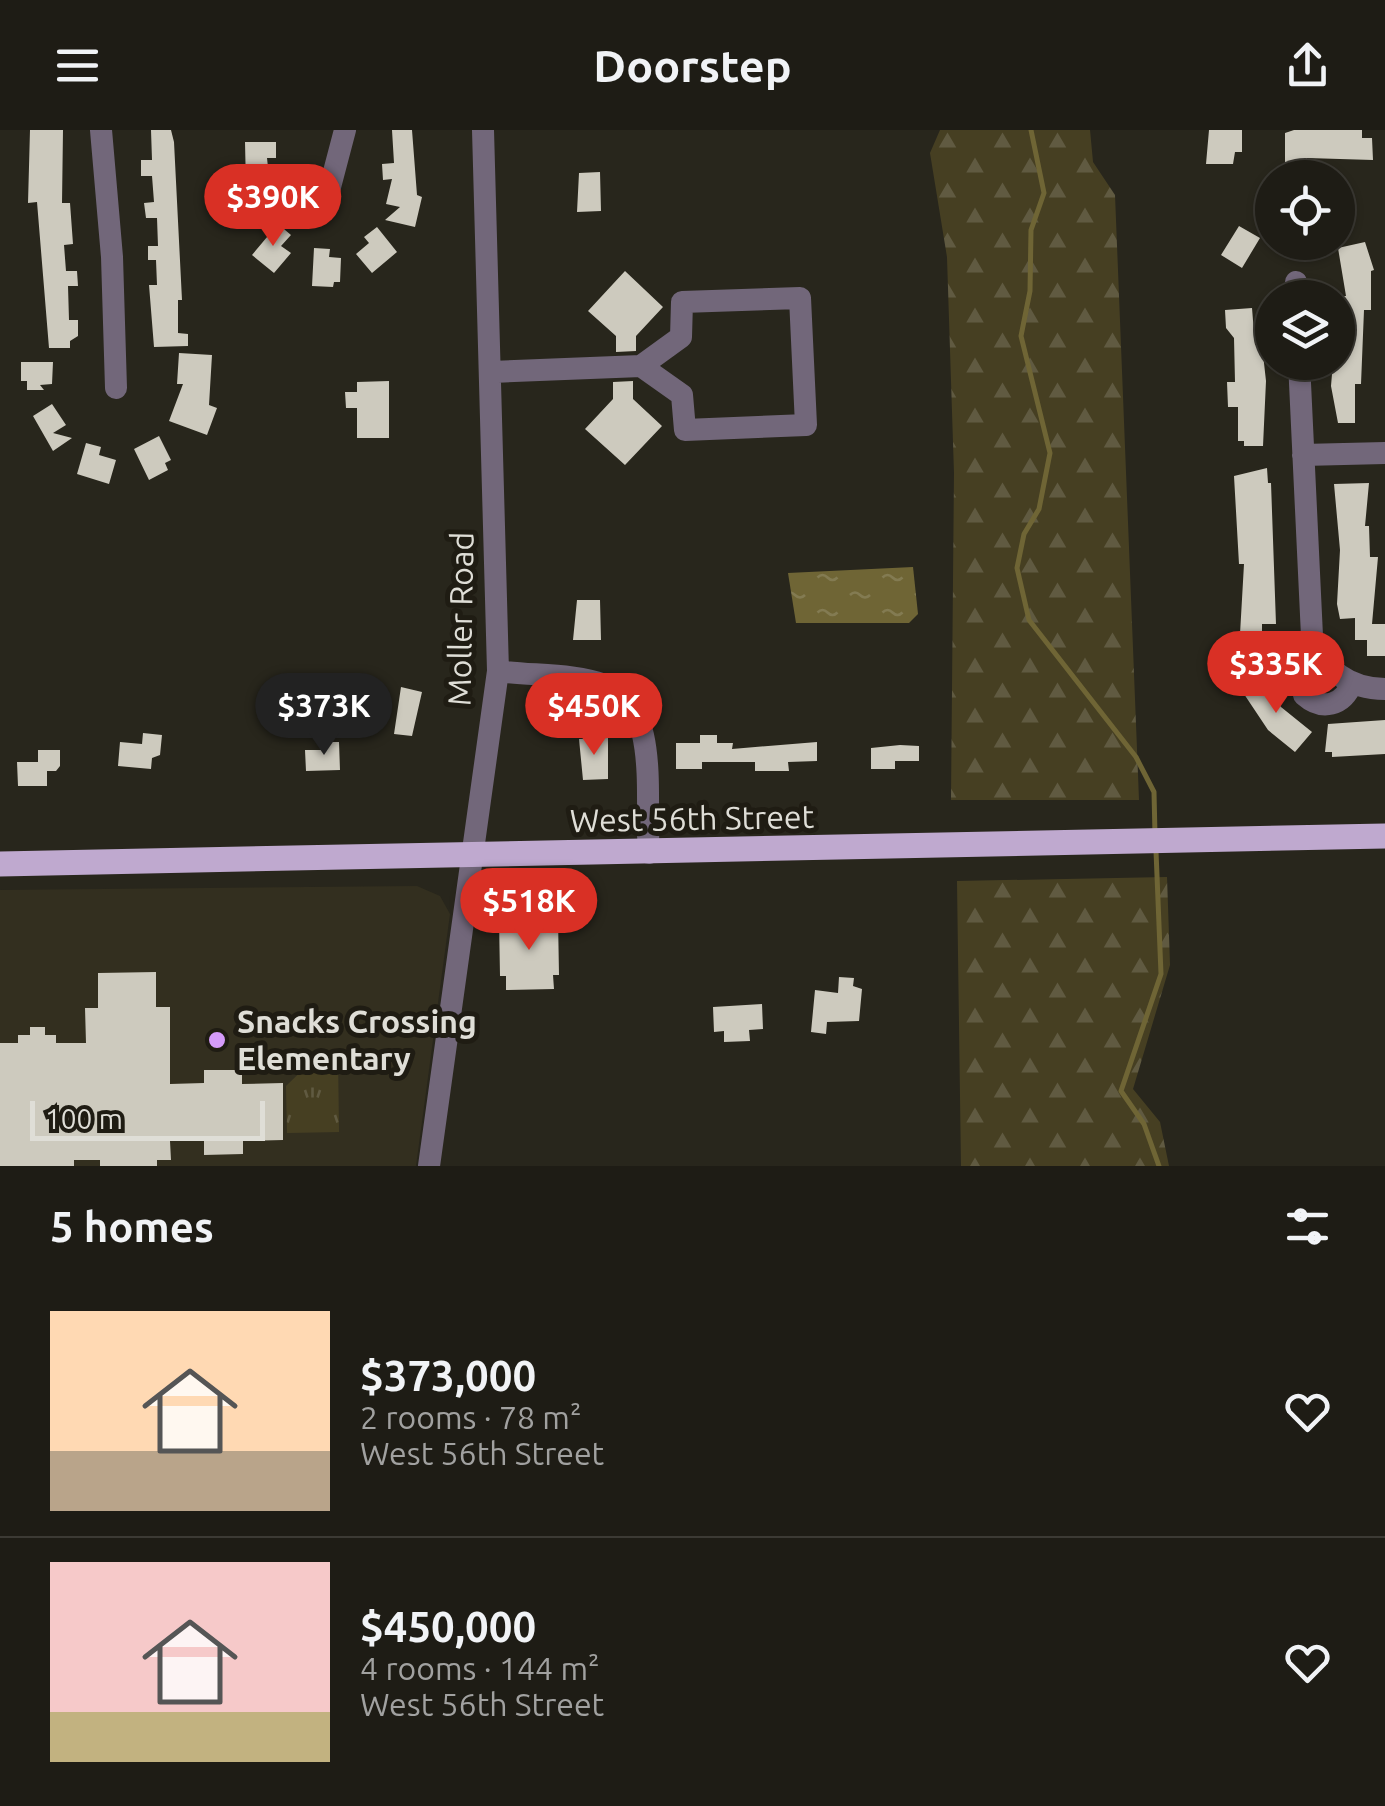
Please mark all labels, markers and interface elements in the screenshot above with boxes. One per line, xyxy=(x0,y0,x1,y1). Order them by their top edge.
icon: menu xyxy=(50,38,105,93)
icon: share xyxy=(1280,38,1335,93)
text: Doorstep xyxy=(593,40,792,91)
map controls xyxy=(1255,160,1355,380)
button: locate xyxy=(1255,160,1355,260)
pin: $390K xyxy=(203,164,343,249)
text: $390K xyxy=(226,178,320,214)
button: layers xyxy=(1255,280,1355,380)
street label: Moller Road xyxy=(440,532,480,706)
pin: $335K xyxy=(1206,631,1346,716)
text: $335K xyxy=(1229,645,1323,681)
pin: $373K xyxy=(254,673,394,758)
pin: $450K xyxy=(524,673,664,758)
text: $373K xyxy=(277,687,371,723)
text: $450K xyxy=(547,687,641,723)
street label: West 56th Street xyxy=(570,798,815,838)
pin: $518K xyxy=(459,868,599,953)
text: $518K xyxy=(482,882,576,918)
place label: Snacks Crossing Elementary xyxy=(237,1003,477,1076)
marker: Snacks Crossing Elementary xyxy=(206,1029,228,1051)
scale bar xyxy=(30,1096,265,1140)
text: 100 m xyxy=(45,1103,123,1134)
icon: filters xyxy=(1280,1199,1335,1254)
text: 5 homes xyxy=(50,1203,214,1250)
icon: home xyxy=(130,1351,250,1471)
text: $373,000 xyxy=(360,1352,536,1399)
icon: heart xyxy=(1280,1384,1335,1439)
text: 2 rooms · 78 m² xyxy=(360,1399,581,1435)
text: West 56th Street xyxy=(360,1435,604,1471)
icon: home xyxy=(130,1602,250,1722)
text: $450,000 xyxy=(360,1603,536,1650)
icon: heart xyxy=(1280,1635,1335,1690)
text: 4 rooms · 144 m² xyxy=(360,1650,600,1686)
text: West 56th Street xyxy=(360,1686,604,1722)

